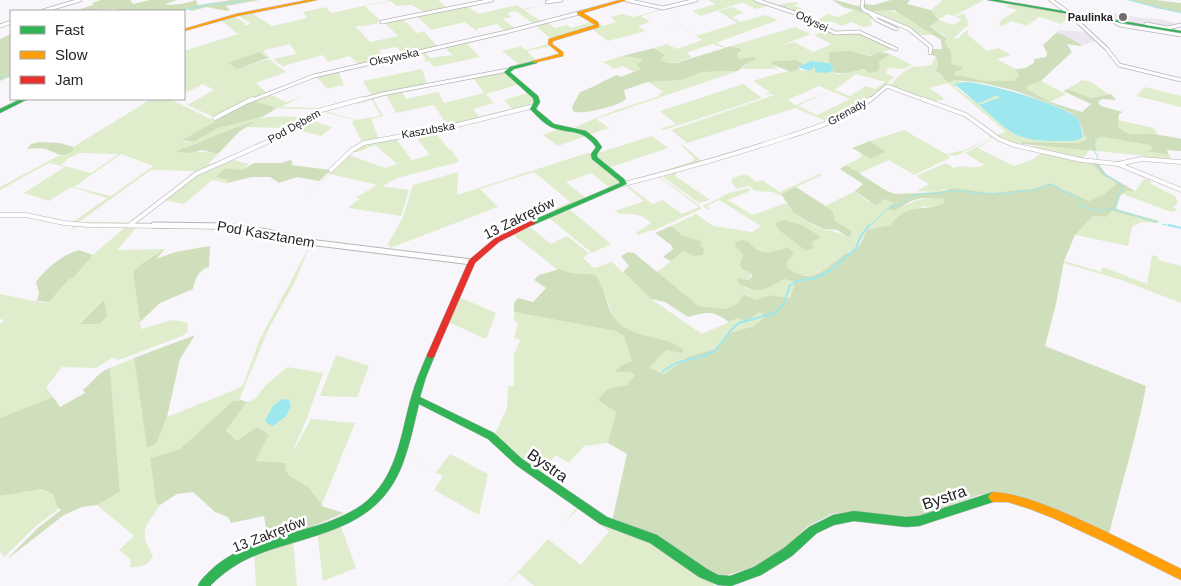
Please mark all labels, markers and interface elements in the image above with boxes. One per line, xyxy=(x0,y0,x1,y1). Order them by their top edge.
street label: Odysei xyxy=(794,8,830,34)
legend xyxy=(10,10,185,100)
place label: Paulinka xyxy=(1068,11,1114,23)
marker: Paulinka xyxy=(1117,11,1129,23)
text: Fast xyxy=(55,21,85,38)
text: Slow xyxy=(55,46,88,63)
street label: Oksywska xyxy=(368,46,421,68)
text: Jam xyxy=(55,71,83,88)
street label: Grenady xyxy=(826,96,869,127)
street label: Pod Dębem xyxy=(266,107,322,145)
street label: Kaszubska xyxy=(400,119,456,141)
street label: 13 Zakrętów xyxy=(481,194,558,242)
street label: Pod Kasztanem xyxy=(216,218,316,250)
street label: Bystra xyxy=(524,445,571,485)
street label: Bystra xyxy=(920,482,968,513)
street label: 13 Zakrętów xyxy=(230,512,309,555)

